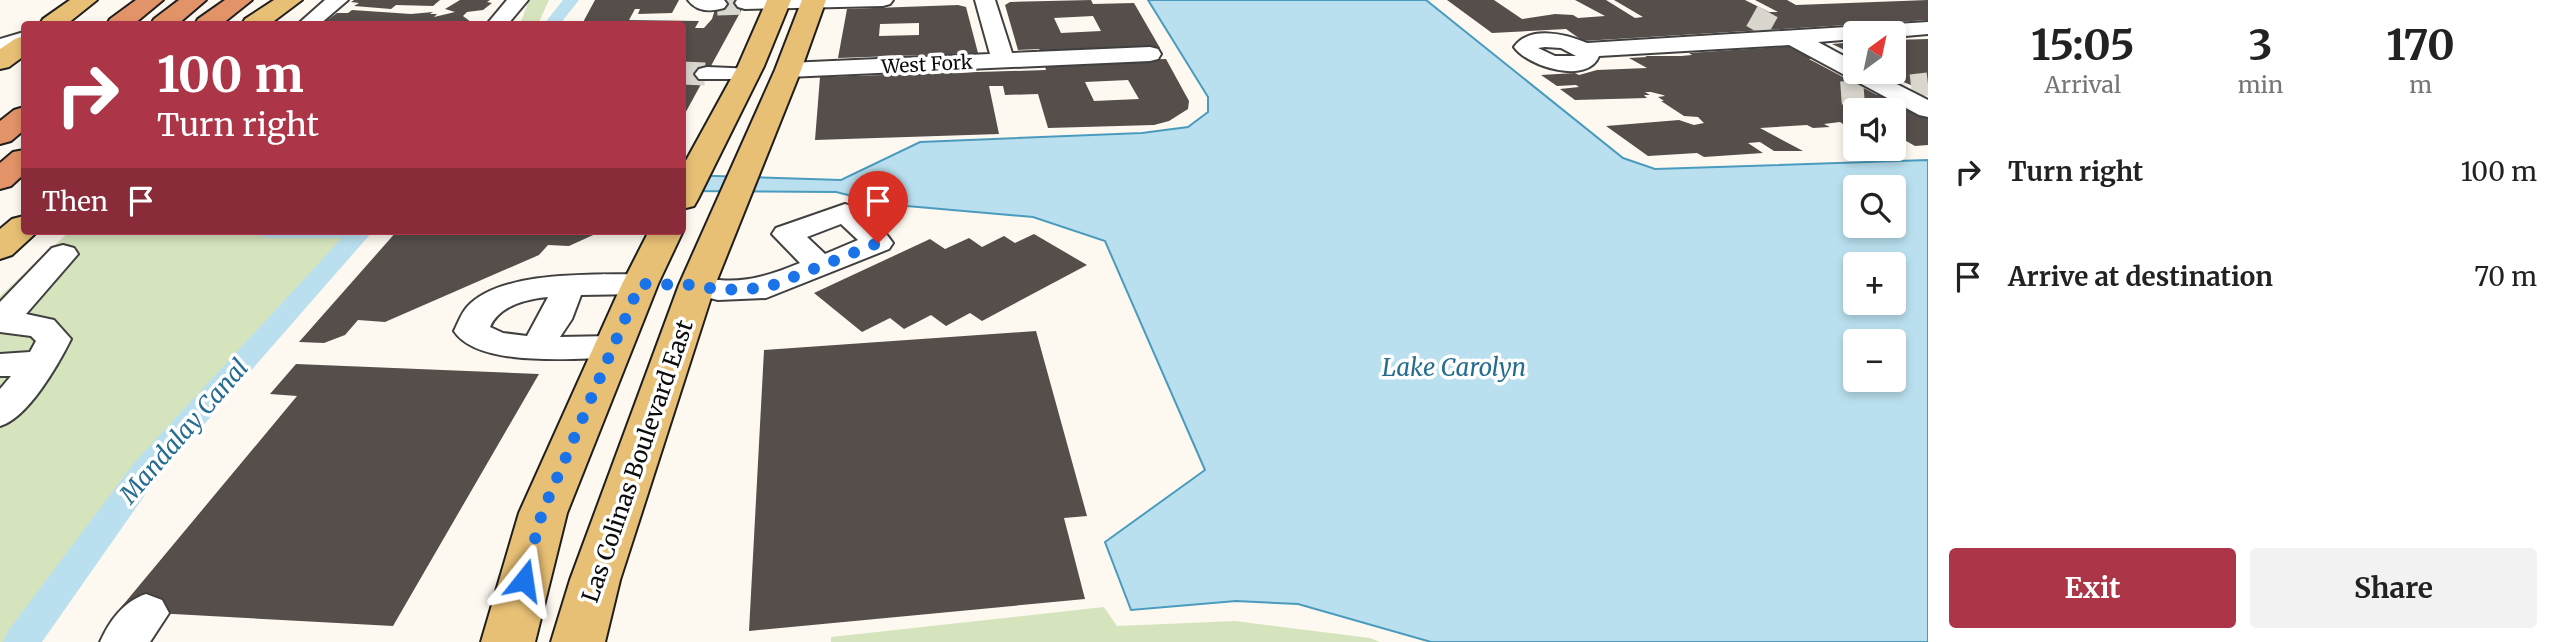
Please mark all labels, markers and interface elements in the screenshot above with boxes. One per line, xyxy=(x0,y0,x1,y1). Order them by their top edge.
text: 15:05 xyxy=(2031,19,2135,71)
text: 3 xyxy=(2248,19,2272,71)
text: 170 xyxy=(2386,19,2455,71)
north arrow xyxy=(1843,21,1906,84)
map controls xyxy=(1843,21,1906,392)
text: 100 m xyxy=(157,44,304,105)
icon: right xyxy=(42,49,133,140)
street label: West Fork xyxy=(880,50,973,78)
text: Arrival xyxy=(2044,70,2121,99)
text: min xyxy=(2238,70,2283,99)
text: m xyxy=(2409,70,2432,99)
button: sound xyxy=(1843,98,1906,161)
text: Turn right xyxy=(157,105,319,145)
icon: right xyxy=(1949,153,1987,191)
text: Turn right xyxy=(2008,155,2143,188)
text: 100 m xyxy=(2461,155,2537,188)
pin xyxy=(848,171,908,243)
button: search xyxy=(1843,175,1906,238)
icon: arrive xyxy=(122,182,160,220)
icon: arrive xyxy=(859,182,897,220)
text: Then xyxy=(42,185,108,218)
button: + xyxy=(1843,252,1906,315)
icon: arrive xyxy=(1949,258,1987,296)
text: Arrive at destination xyxy=(2008,260,2273,293)
text: 70 m xyxy=(2474,260,2537,293)
street label: Las Colinas Boulevard East xyxy=(575,316,699,606)
button: − xyxy=(1843,329,1906,392)
water label: Lake Carolyn xyxy=(1382,352,1526,383)
water label: Mandalay Canal xyxy=(112,353,255,510)
position arrow xyxy=(487,543,561,617)
button: Exit xyxy=(1949,548,2236,628)
button: Share xyxy=(2250,548,2537,628)

